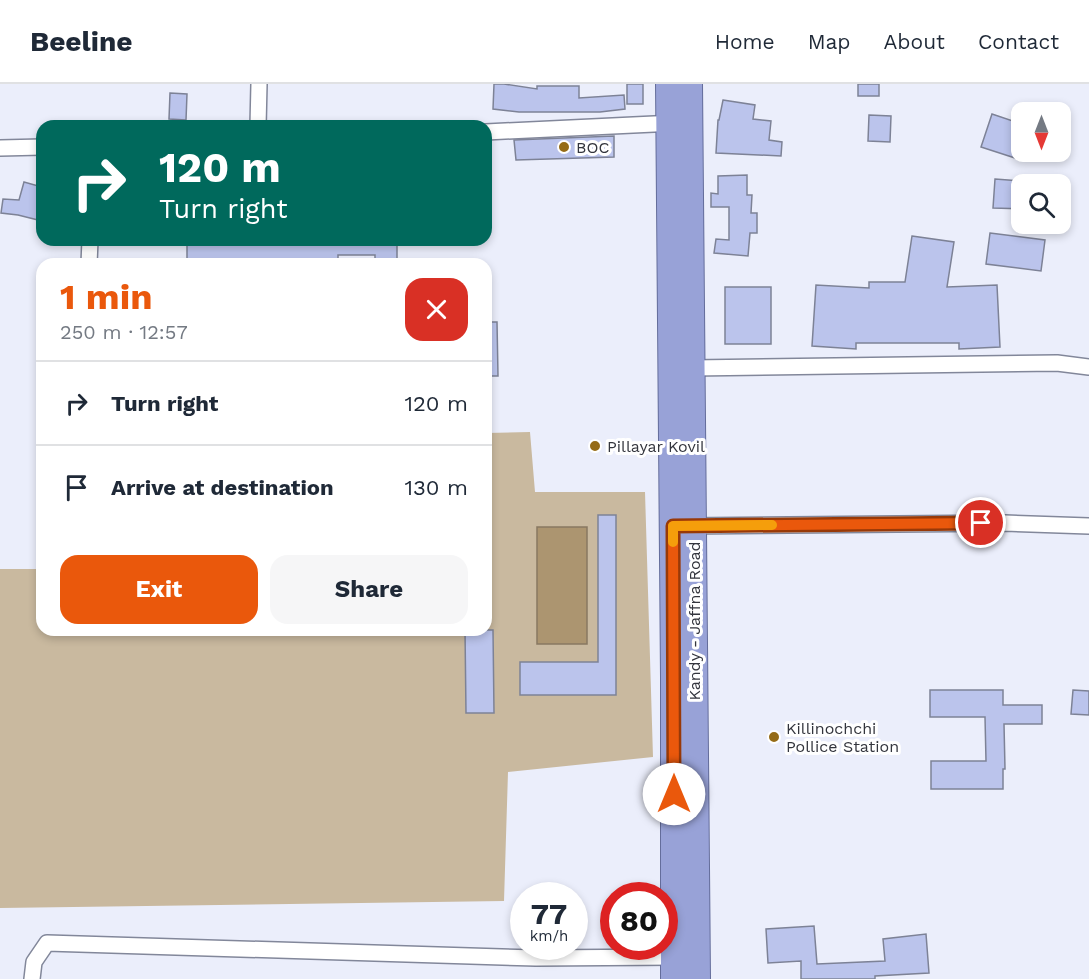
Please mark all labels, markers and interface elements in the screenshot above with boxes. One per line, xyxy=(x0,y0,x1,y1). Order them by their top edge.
text: Beeline xyxy=(30,25,132,58)
text: Home xyxy=(715,29,775,54)
text: Map xyxy=(808,29,851,54)
text: About xyxy=(884,29,945,54)
text: Contact xyxy=(978,29,1059,54)
north arrow xyxy=(1011,102,1071,162)
map controls xyxy=(1011,102,1071,234)
place label: BOC xyxy=(576,138,609,157)
marker: BOC xyxy=(557,140,571,154)
text: 120 m xyxy=(159,143,281,192)
icon: right xyxy=(60,144,138,222)
button: search xyxy=(1011,174,1071,234)
text: Turn right xyxy=(159,193,288,225)
text: 1 min xyxy=(60,276,152,318)
button: close xyxy=(405,278,468,341)
text: 250 m · 12:57 xyxy=(60,320,188,344)
icon: right xyxy=(60,387,93,420)
text: Turn right xyxy=(111,391,218,416)
text: 120 m xyxy=(404,391,468,416)
place label: Pillayar Kovil xyxy=(607,437,705,456)
marker: Pillayar Kovil xyxy=(588,439,602,453)
icon: arrive xyxy=(60,471,93,504)
text: Arrive at destination xyxy=(111,475,334,500)
text: 130 m xyxy=(404,475,468,500)
pin xyxy=(955,497,1006,548)
icon: arrive xyxy=(964,506,997,539)
street label: Kandy - Jaffna Road xyxy=(685,541,704,701)
button: Exit xyxy=(60,555,258,624)
button: Share xyxy=(270,555,468,624)
place label: Killinochchi Pollice Station xyxy=(786,719,899,756)
marker: Killinochchi Pollice Station xyxy=(767,730,781,744)
position arrow xyxy=(642,762,706,826)
speed limit sign: 80 xyxy=(600,882,678,960)
text: 77 xyxy=(531,896,567,931)
text: km/h xyxy=(530,927,568,945)

